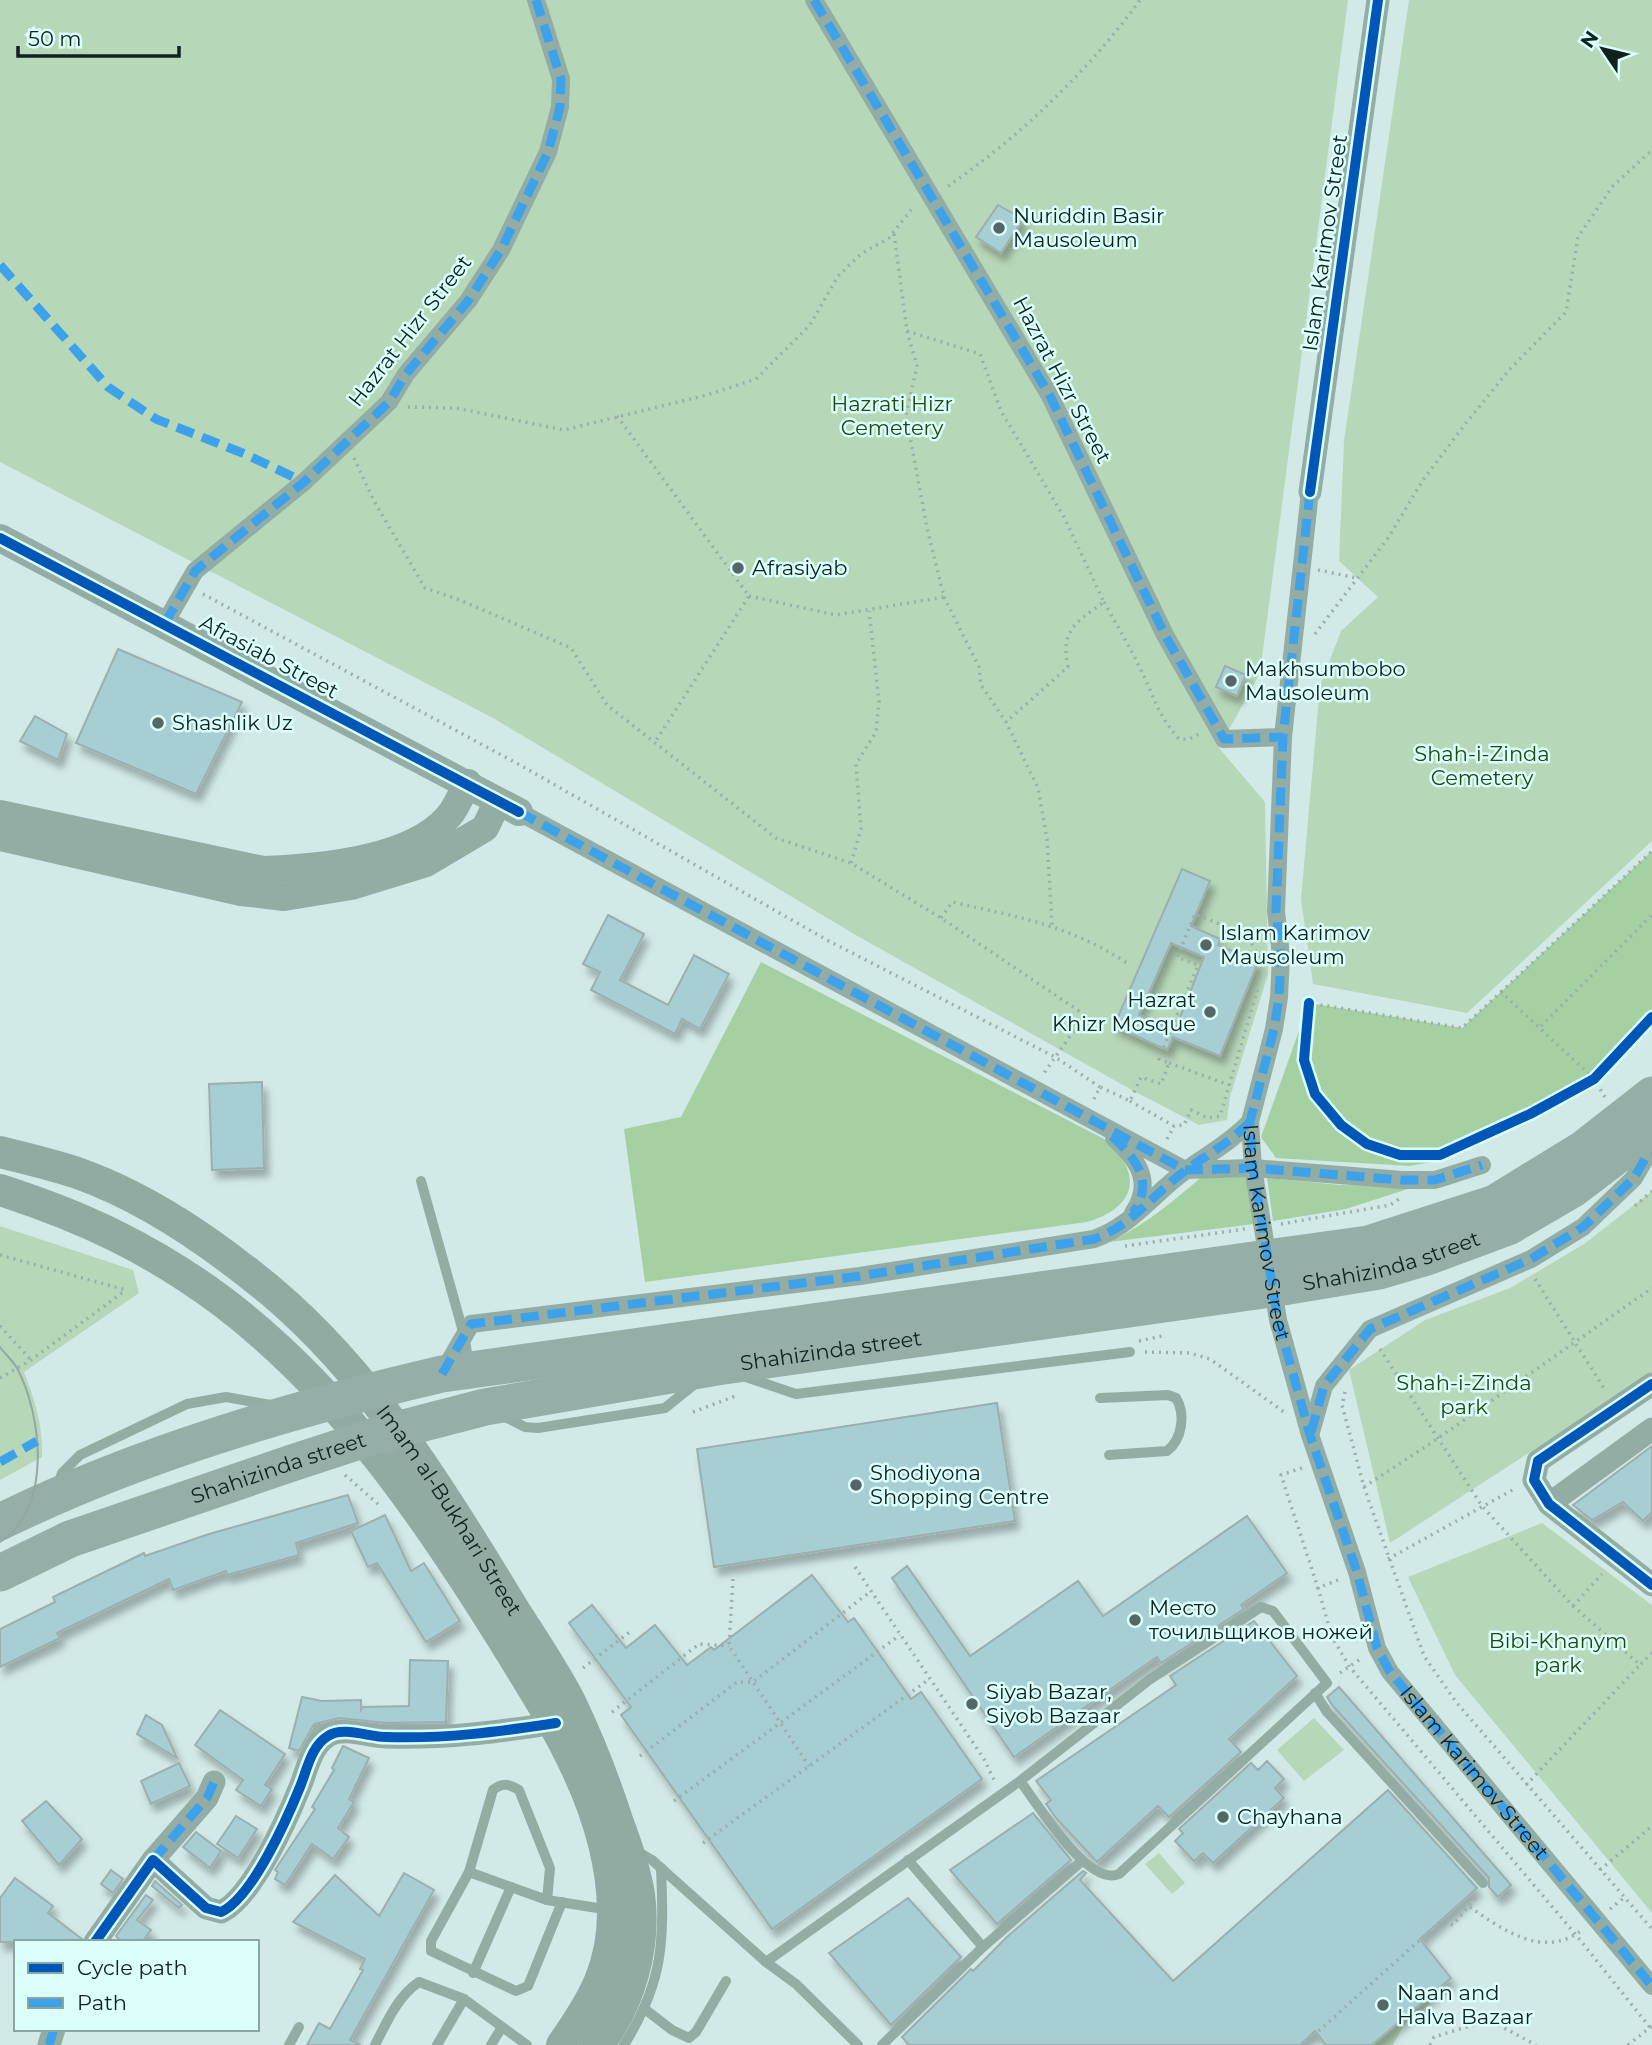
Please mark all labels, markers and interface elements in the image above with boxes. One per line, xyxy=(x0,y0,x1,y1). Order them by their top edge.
scale bar xyxy=(18,14,178,58)
north arrow xyxy=(1568,14,1638,84)
text: 50 m xyxy=(28,26,82,51)
text: N xyxy=(1576,27,1603,52)
street label: Islam Karimov Street xyxy=(1297,133,1352,353)
place label: Nuriddin Basir Mausoleum xyxy=(1013,203,1164,252)
marker: Nuriddin Basir Mausoleum xyxy=(991,220,1007,236)
street label: Hazrat Hizr Street xyxy=(343,250,476,411)
street label: Hazrat Hizr Street xyxy=(1008,292,1117,467)
park label: Hazrati Hizr Cemetery xyxy=(831,391,953,440)
place label: Afrasiyab xyxy=(752,555,848,580)
marker: Afrasiyab xyxy=(730,560,746,576)
street label: Afrasiab Street xyxy=(196,609,343,704)
place label: Makhsumbobo Mausoleum xyxy=(1245,656,1406,705)
marker: Makhsumbobo Mausoleum xyxy=(1223,673,1239,689)
place label: Shashlik Uz xyxy=(172,710,293,735)
marker: Shashlik Uz xyxy=(150,715,166,731)
park label: Shah-i-Zinda Cemetery xyxy=(1414,741,1550,790)
place label: Islam Karimov Mausoleum xyxy=(1220,920,1370,969)
marker: Islam Karimov Mausoleum xyxy=(1198,937,1214,953)
place label: Hazrat Khizr Mosque xyxy=(1052,987,1196,1036)
marker: Hazrat Khizr Mosque xyxy=(1202,1004,1218,1020)
street label: Islam Karimov Street xyxy=(1238,1123,1296,1343)
street label: Shahizinda street xyxy=(1301,1226,1483,1296)
street label: Shahizinda street xyxy=(739,1325,923,1376)
park label: Shah-i-Zinda park xyxy=(1396,1370,1532,1419)
street label: Imam al-Bukhari Street xyxy=(371,1400,527,1620)
street label: Shahizinda street xyxy=(188,1427,369,1509)
place label: Shodiyona Shopping Centre xyxy=(870,1460,1049,1509)
marker: Shodiyona Shopping Centre xyxy=(848,1477,864,1493)
place label: Место точильщиков ножей xyxy=(1149,1595,1373,1644)
marker: Место точильщиков ножей xyxy=(1127,1612,1143,1628)
park label: Bibi-Khanym park xyxy=(1489,1628,1627,1677)
place label: Siyab Bazar, Siyob Bazaar xyxy=(986,1679,1121,1728)
street label: Islam Karimov Street xyxy=(1395,1680,1554,1865)
marker: Siyab Bazar, Siyob Bazaar xyxy=(964,1696,980,1712)
place label: Chayhana xyxy=(1237,1804,1343,1829)
marker: Chayhana xyxy=(1215,1809,1231,1825)
legend xyxy=(14,1940,259,2031)
text: Cycle path xyxy=(77,1955,188,1980)
place label: Naan and Halva Bazaar xyxy=(1397,1980,1533,2029)
text: Path xyxy=(77,1990,127,2015)
marker: Naan and Halva Bazaar xyxy=(1375,1997,1391,2013)

